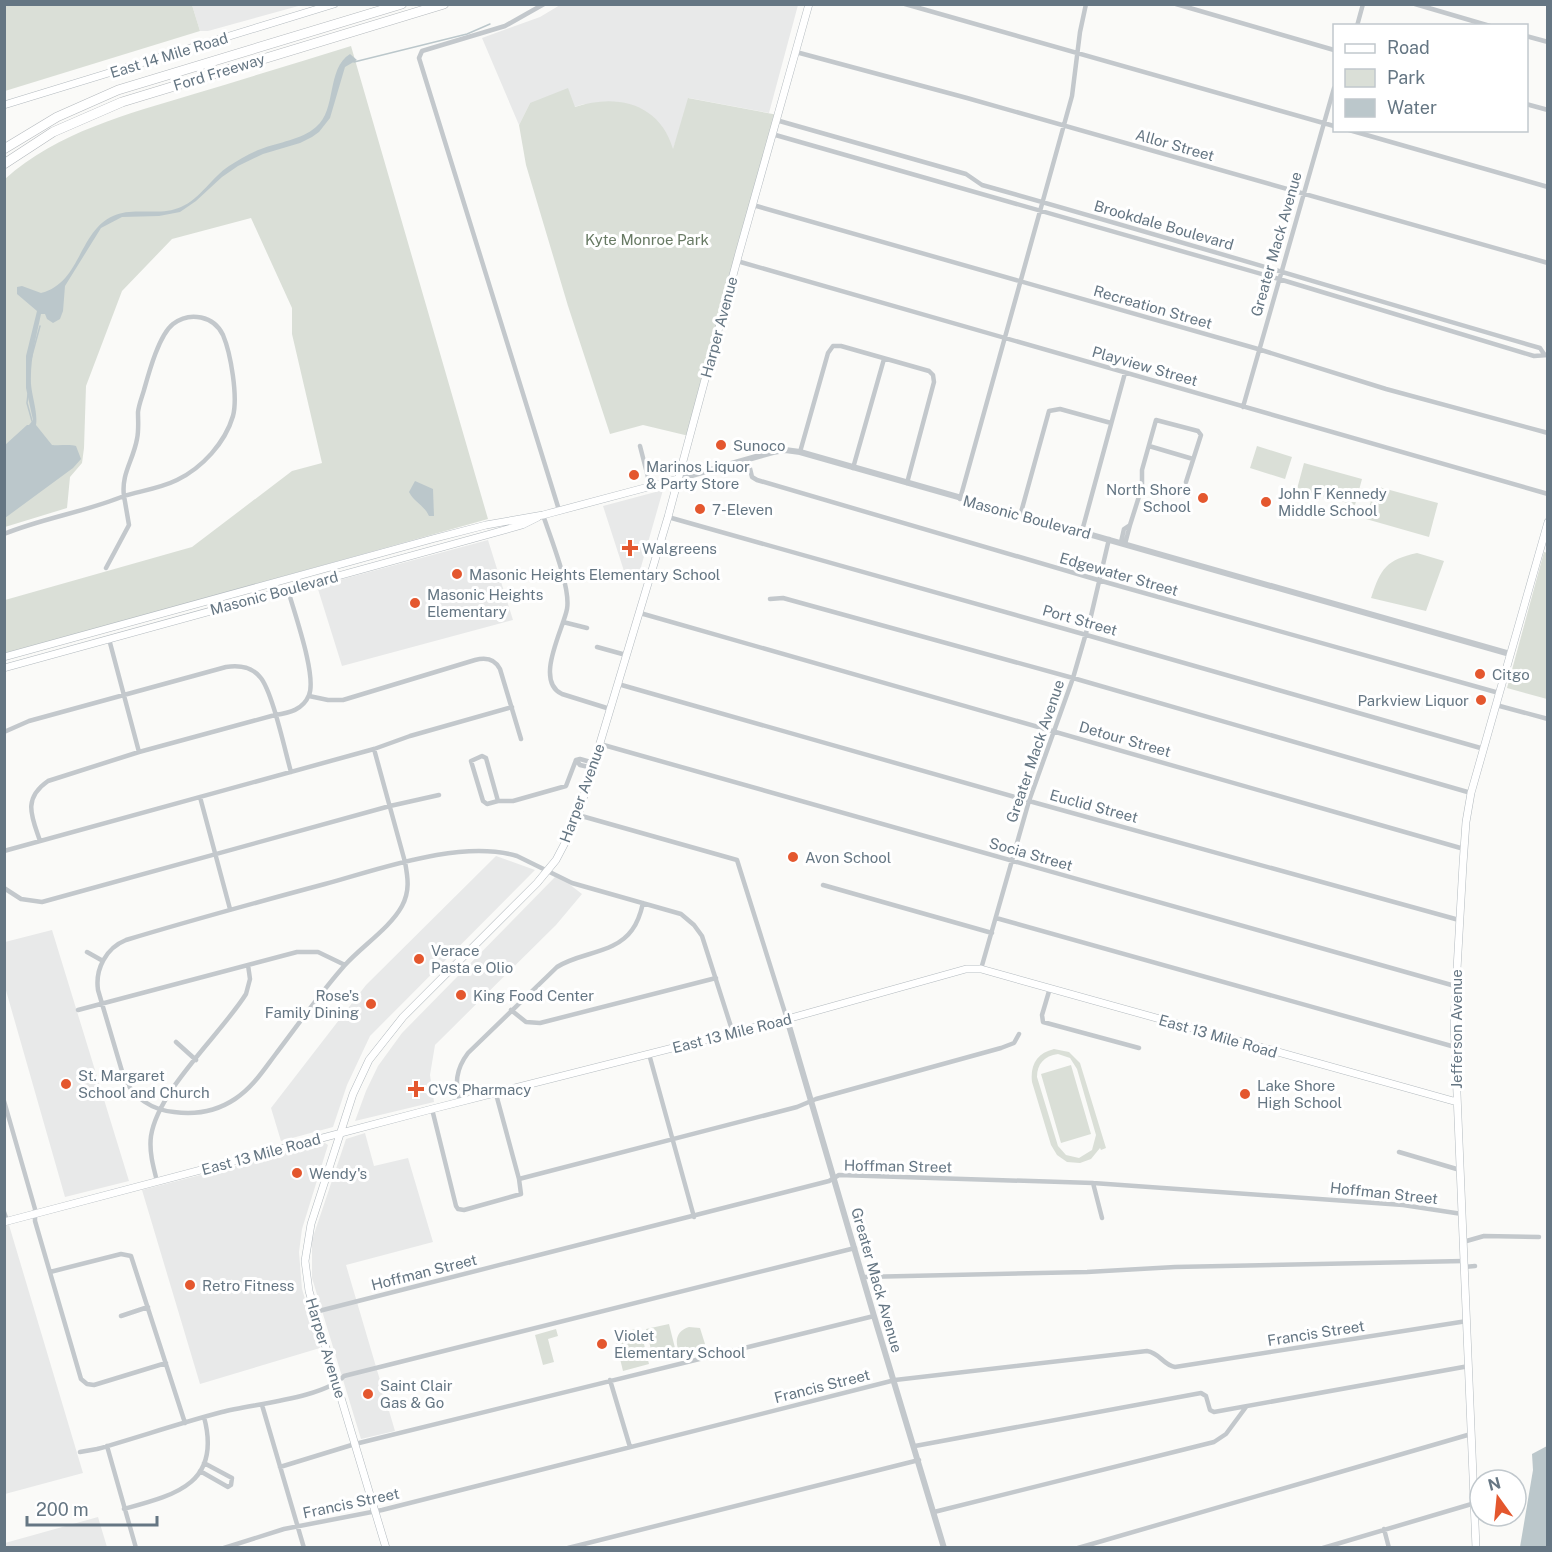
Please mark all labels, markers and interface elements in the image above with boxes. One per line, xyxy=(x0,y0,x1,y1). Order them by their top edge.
legend xyxy=(1333,24,1528,132)
street label: East 14 Mile Road xyxy=(108,29,230,81)
text: Road xyxy=(1387,37,1430,58)
street label: Ford Freeway xyxy=(171,50,267,94)
text: Park xyxy=(1387,67,1425,88)
text: Water xyxy=(1387,97,1437,118)
street label: Allor Street xyxy=(1134,126,1216,164)
street label: Greater Mack Avenue xyxy=(1247,170,1305,318)
street label: Brookdale Boulevard xyxy=(1092,197,1236,253)
park label: Kyte Monroe Park xyxy=(585,231,709,248)
street label: Harper Avenue xyxy=(697,275,741,379)
street label: Recreation Street xyxy=(1092,282,1214,332)
street label: Playview Street xyxy=(1090,343,1200,389)
place label: Sunoco xyxy=(733,437,786,454)
marker: Sunoco xyxy=(714,438,728,452)
place label: Marinos Liquor & Party Store xyxy=(646,458,750,492)
marker: Marinos Liquor & Party Store xyxy=(627,468,641,482)
place label: North Shore School xyxy=(1106,481,1191,515)
place label: John F Kennedy Middle School xyxy=(1278,485,1387,519)
marker: North Shore School xyxy=(1196,491,1210,505)
street label: Masonic Boulevard xyxy=(961,492,1093,542)
marker: John F Kennedy Middle School xyxy=(1259,495,1273,509)
place label: 7-Eleven xyxy=(712,501,773,518)
marker: 7-Eleven xyxy=(693,502,707,516)
place label: Walgreens xyxy=(642,540,717,557)
marker: Walgreens xyxy=(623,541,637,555)
street label: Edgewater Street xyxy=(1058,549,1180,599)
place label: Masonic Heights Elementary School xyxy=(469,566,720,583)
marker: Masonic Heights Elementary School xyxy=(450,567,464,581)
street label: Masonic Boulevard xyxy=(208,568,340,618)
place label: Masonic Heights Elementary xyxy=(427,586,543,620)
marker: Masonic Heights Elementary xyxy=(408,596,422,610)
street label: Port Street xyxy=(1041,601,1119,639)
place label: Citgo xyxy=(1492,666,1530,683)
marker: Citgo xyxy=(1473,667,1487,681)
street label: Greater Mack Avenue xyxy=(1003,677,1067,825)
place label: Parkview Liquor xyxy=(1357,692,1469,709)
marker: Parkview Liquor xyxy=(1474,693,1488,707)
street label: Detour Street xyxy=(1077,718,1173,760)
street label: Harper Avenue xyxy=(556,741,608,845)
street label: Euclid Street xyxy=(1048,786,1140,826)
street label: Socia Street xyxy=(987,834,1075,874)
place label: Avon School xyxy=(805,849,891,866)
marker: Avon School xyxy=(786,850,800,864)
place label: Verace Pasta e Olio xyxy=(431,942,513,976)
marker: Verace Pasta e Olio xyxy=(412,952,426,966)
street label: Jefferson Avenue xyxy=(1448,969,1465,1089)
place label: Rose's Family Dining xyxy=(265,987,359,1021)
place label: King Food Center xyxy=(473,987,594,1004)
marker: King Food Center xyxy=(454,988,468,1002)
marker: Rose's Family Dining xyxy=(364,997,378,1011)
street label: East 13 Mile Road xyxy=(671,1010,793,1056)
street label: East 13 Mile Road xyxy=(1157,1011,1279,1061)
place label: St. Margaret School and Church xyxy=(78,1067,210,1101)
marker: St. Margaret School and Church xyxy=(59,1077,73,1091)
place label: Lake Shore High School xyxy=(1257,1077,1342,1111)
place label: CVS Pharmacy xyxy=(428,1081,531,1098)
marker: CVS Pharmacy xyxy=(409,1082,423,1096)
marker: Lake Shore High School xyxy=(1238,1087,1252,1101)
street label: East 13 Mile Road xyxy=(200,1130,322,1178)
street label: Hoffman Street xyxy=(844,1157,953,1175)
place label: Wendy's xyxy=(309,1165,367,1182)
marker: Wendy's xyxy=(290,1166,304,1180)
street label: Hoffman Street xyxy=(1329,1179,1439,1207)
street label: Greater Mack Avenue xyxy=(848,1206,906,1354)
street label: Hoffman Street xyxy=(369,1251,479,1293)
place label: Retro Fitness xyxy=(202,1277,294,1294)
marker: Retro Fitness xyxy=(183,1278,197,1292)
street label: Harper Avenue xyxy=(303,1296,349,1400)
street label: Francis Street xyxy=(1266,1317,1366,1349)
place label: Violet Elementary School xyxy=(614,1327,746,1361)
marker: Violet Elementary School xyxy=(595,1337,609,1351)
street label: Francis Street xyxy=(772,1366,872,1406)
place label: Saint Clair Gas & Go xyxy=(380,1377,453,1411)
marker: Saint Clair Gas & Go xyxy=(361,1387,375,1401)
north arrow xyxy=(1468,1468,1528,1528)
text: N xyxy=(1486,1473,1503,1495)
street label: Francis Street xyxy=(301,1484,401,1522)
scale bar xyxy=(27,1489,158,1527)
text: 200 m xyxy=(36,1499,89,1520)

